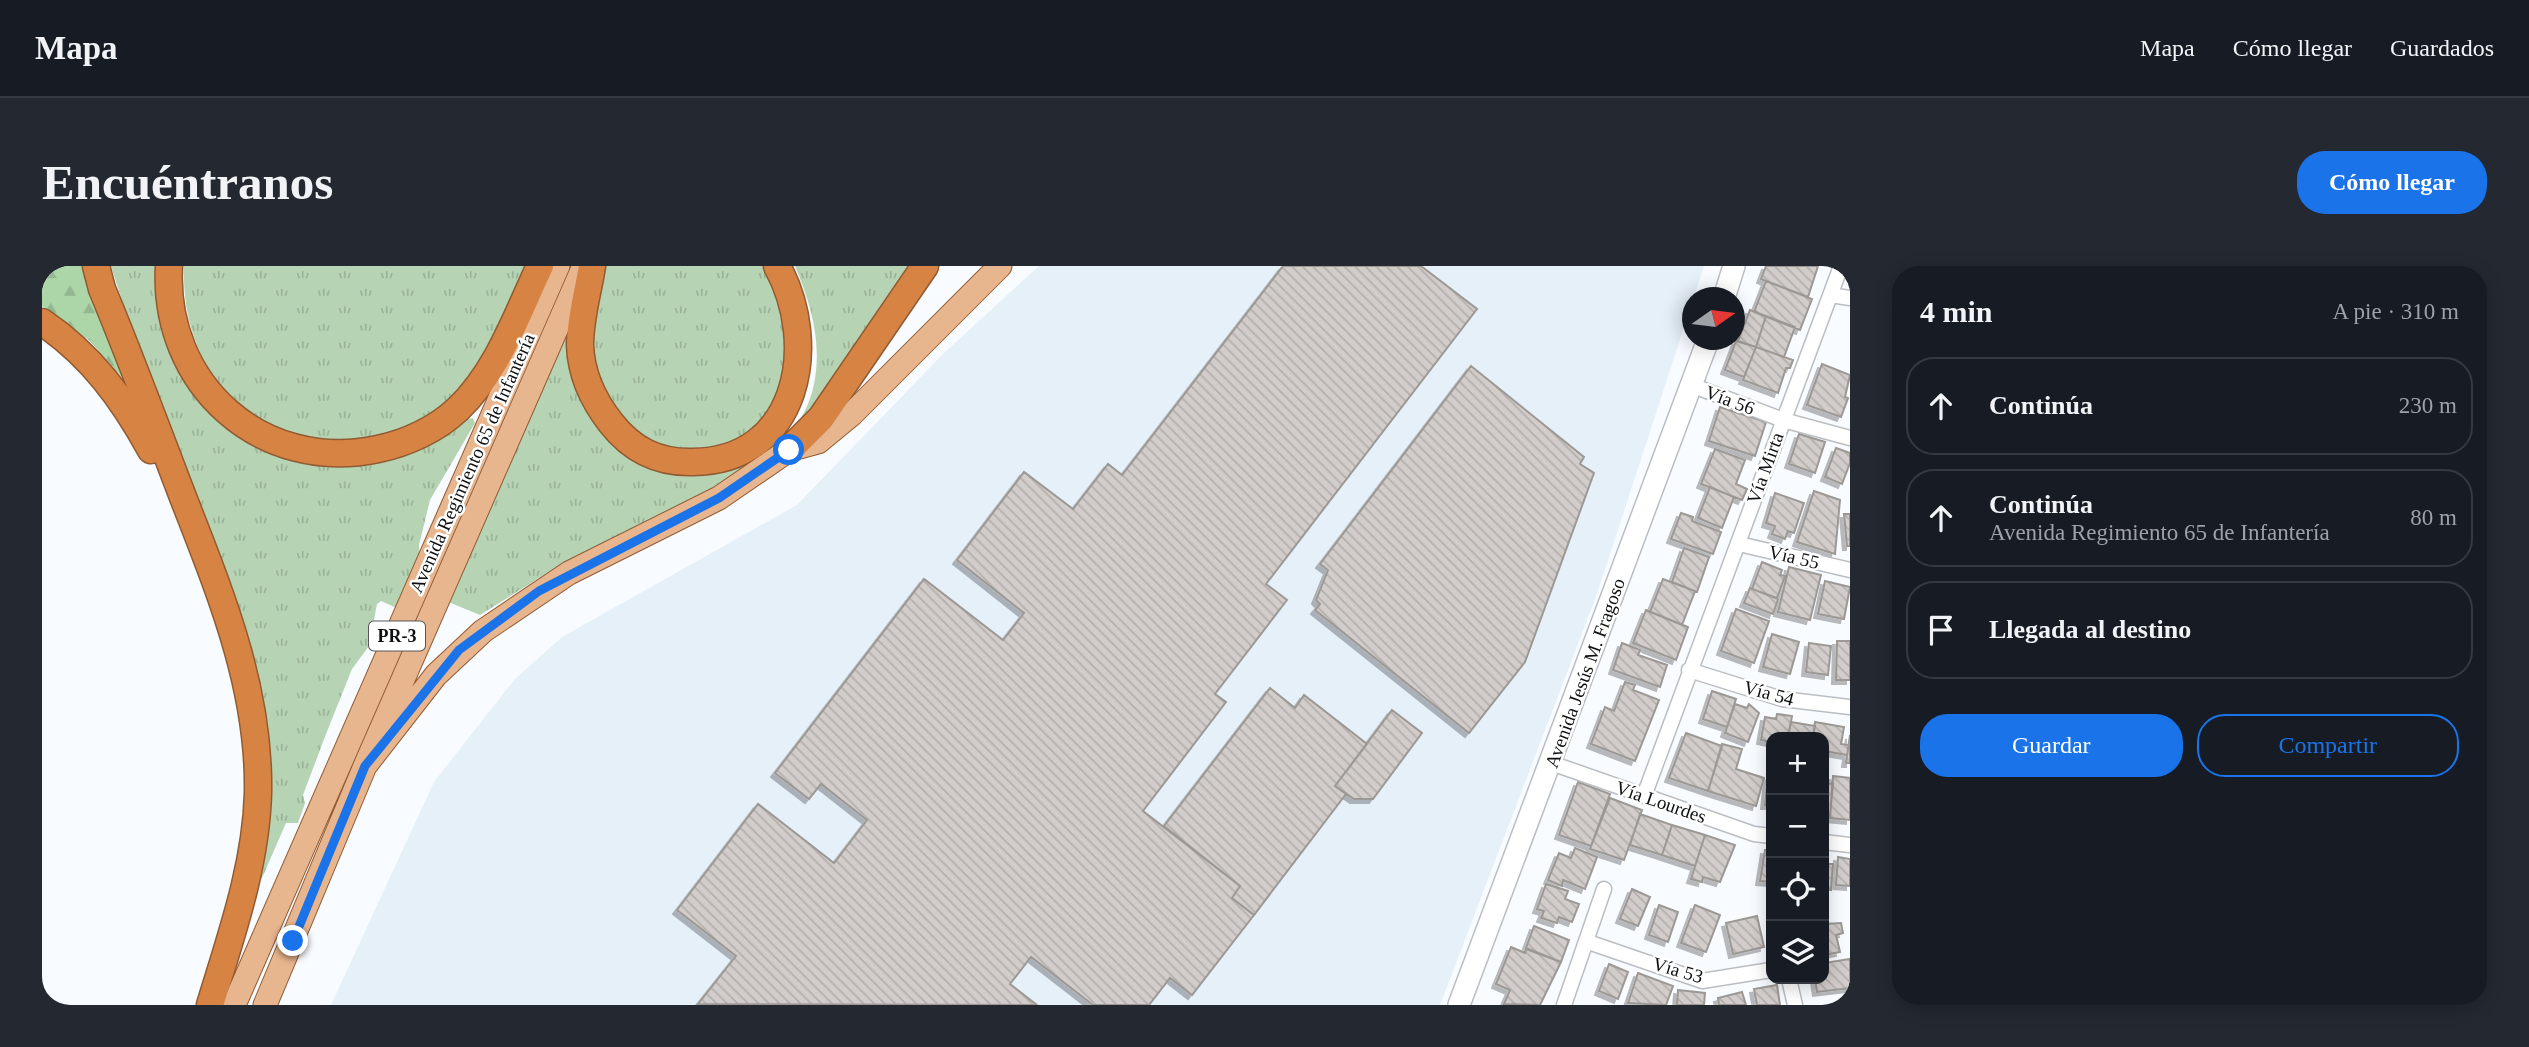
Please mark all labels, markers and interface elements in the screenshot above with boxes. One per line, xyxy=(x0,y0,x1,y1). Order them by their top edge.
text: Mapa xyxy=(35,30,118,66)
text: Mapa xyxy=(2140,35,2195,61)
text: Cómo llegar xyxy=(2233,35,2352,61)
text: Guardados xyxy=(2390,35,2494,61)
button: Cómo llegar xyxy=(2297,151,2487,214)
text: Encuéntranos xyxy=(42,155,333,210)
north arrow xyxy=(1682,287,1745,350)
text: 4 min xyxy=(1920,295,1993,328)
text: A pie · 310 m xyxy=(2333,299,2459,324)
street label: Avenida Regimiento 65 de Infantería xyxy=(405,330,539,596)
street label: Vía 56 xyxy=(1702,381,1758,419)
icon: ahead xyxy=(1922,387,1960,425)
text: Continúa xyxy=(1989,391,2093,420)
text: 230 m xyxy=(2399,393,2457,418)
street label: Vía Mirta xyxy=(1742,429,1788,507)
route start xyxy=(773,434,804,465)
text: Continúa xyxy=(1989,490,2093,519)
icon: ahead xyxy=(1922,499,1960,537)
text: 80 m xyxy=(2410,505,2457,530)
text: Avenida Regimiento 65 de Infantería xyxy=(1989,520,2330,545)
street label: Vía 55 xyxy=(1767,541,1821,573)
street label: Avenida Jesús M. Fragoso xyxy=(1541,575,1629,771)
icon: arrive xyxy=(1922,611,1960,649)
text: Llegada al destino xyxy=(1989,615,2191,644)
road number: PR-3 xyxy=(369,622,425,650)
street label: Vía 54 xyxy=(1742,676,1797,710)
button: Guardar xyxy=(1920,714,2183,777)
button: Compartir xyxy=(2197,714,2459,777)
map controls xyxy=(1766,732,1829,984)
button: + xyxy=(1766,732,1829,795)
street label: Vía Lourdes xyxy=(1613,777,1709,827)
button: − xyxy=(1766,795,1829,858)
button: locate xyxy=(1766,858,1829,921)
button: layers xyxy=(1766,921,1829,984)
route end xyxy=(277,925,308,956)
street label: Vía 53 xyxy=(1651,953,1705,987)

